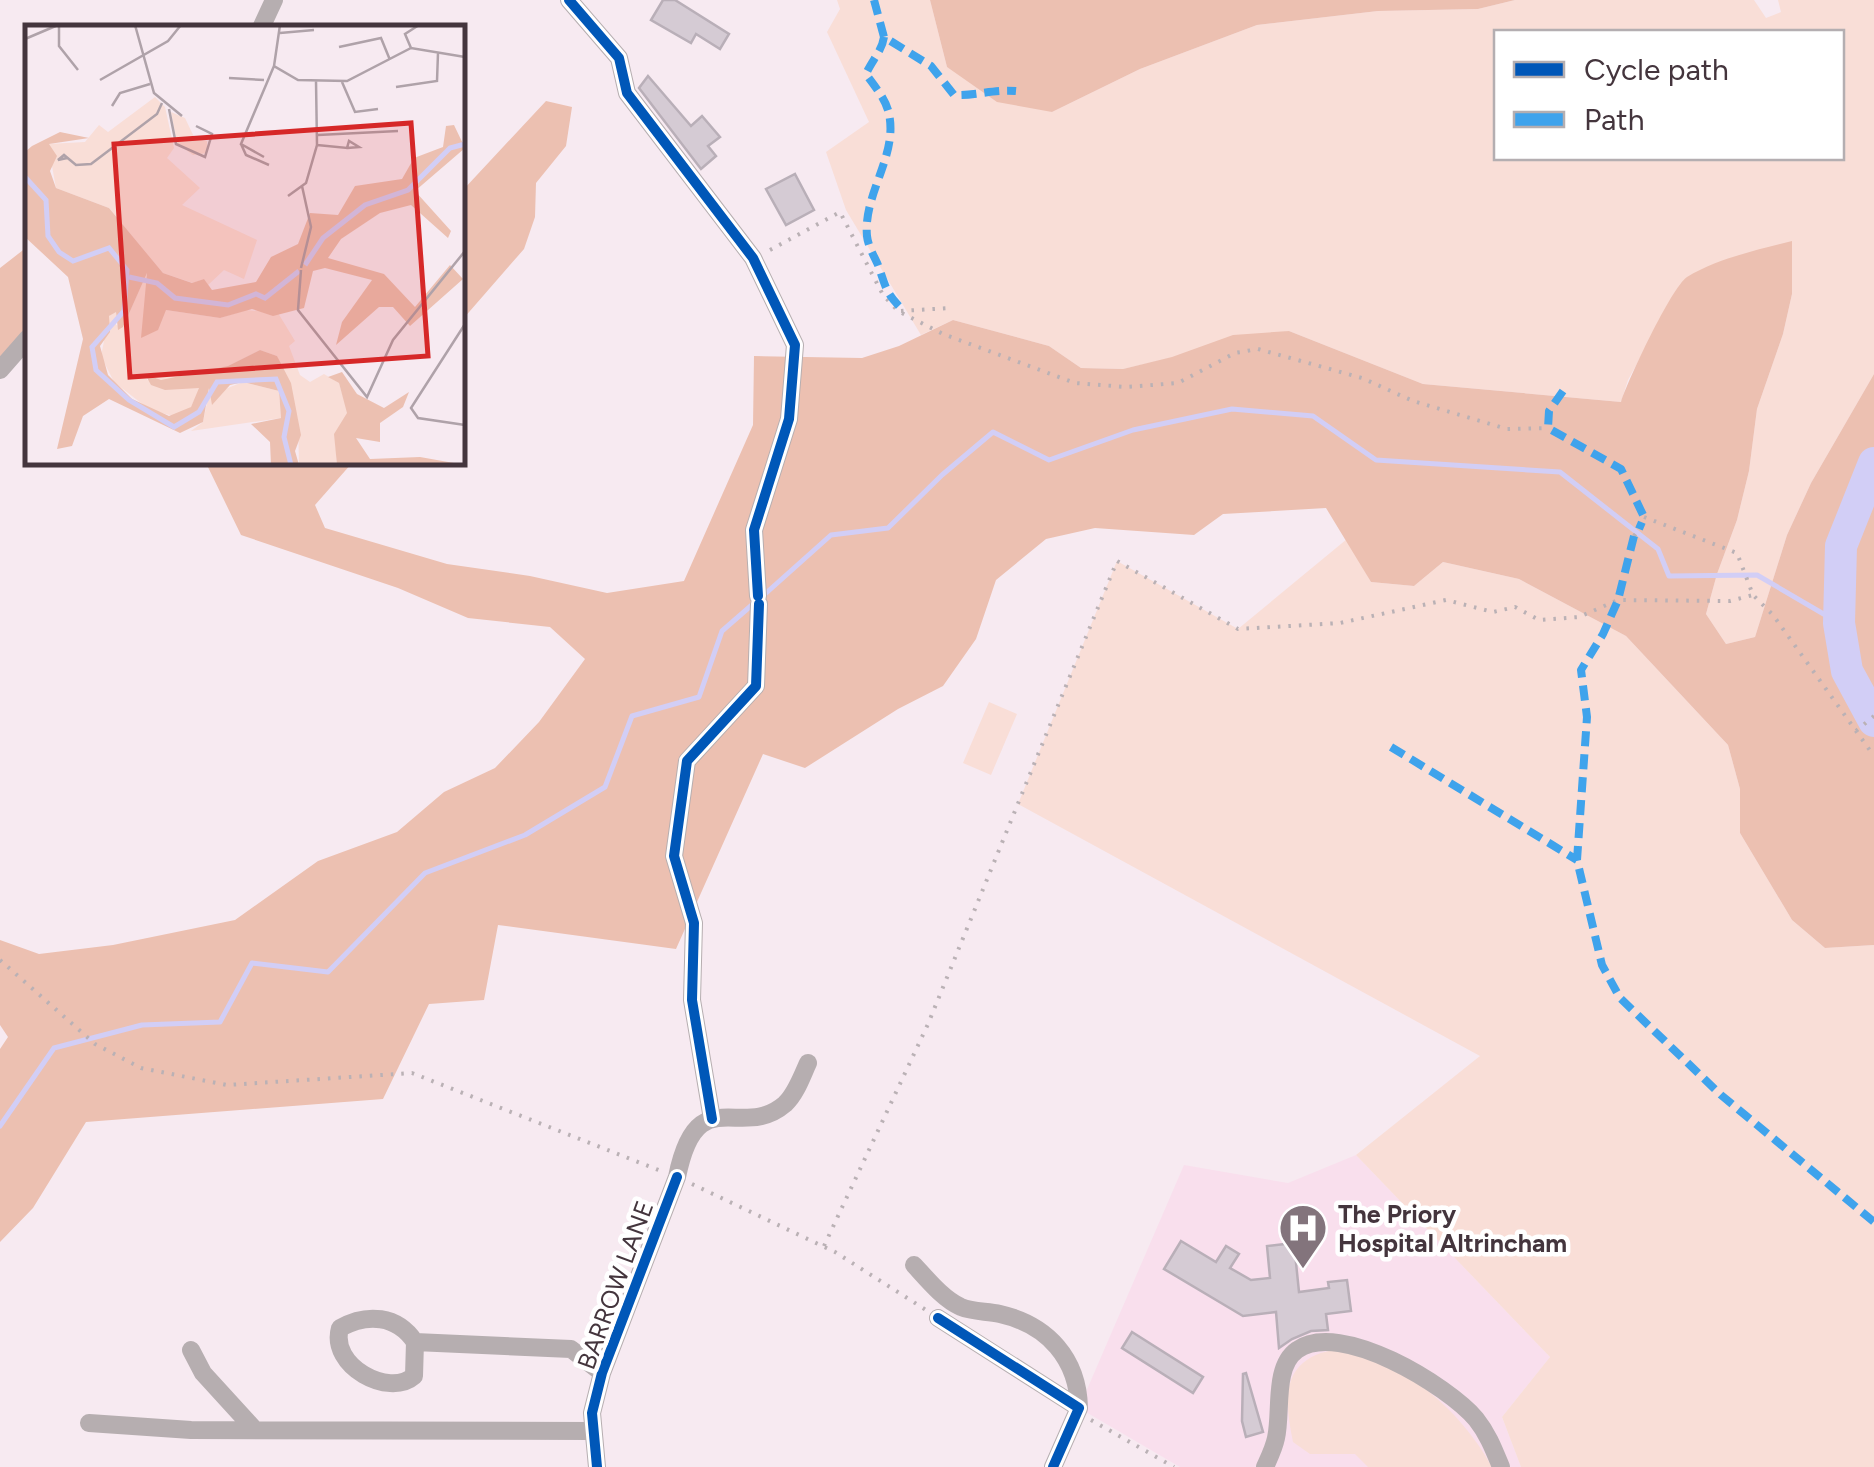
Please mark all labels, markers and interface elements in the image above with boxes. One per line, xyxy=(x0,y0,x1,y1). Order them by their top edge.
inset map xyxy=(25,25,465,465)
legend xyxy=(1494,30,1844,160)
text: Cycle path xyxy=(1584,51,1729,88)
text: Path xyxy=(1584,101,1644,138)
street label: BARROW LANE xyxy=(571,1197,659,1373)
place label: The Priory Hospital Altrincham xyxy=(1338,1199,1567,1258)
hospital icon: The Priory Hospital Altrincham xyxy=(1277,1202,1329,1270)

